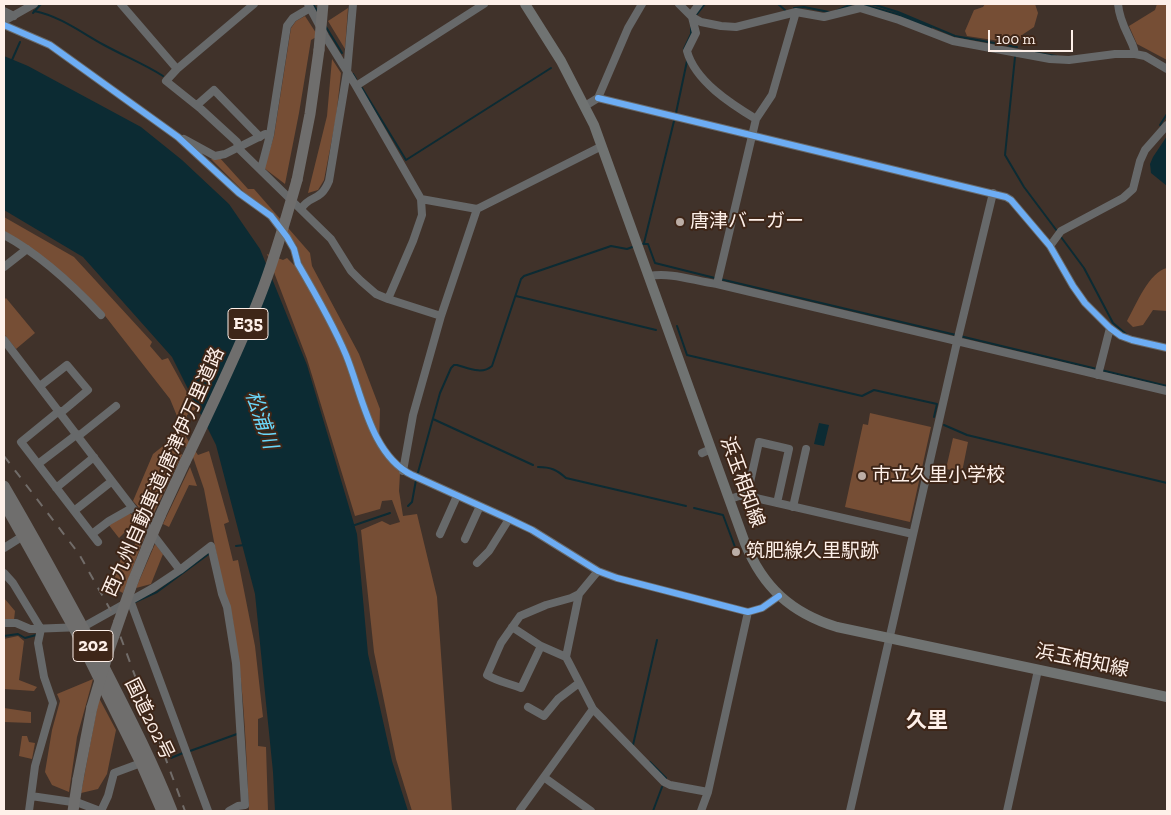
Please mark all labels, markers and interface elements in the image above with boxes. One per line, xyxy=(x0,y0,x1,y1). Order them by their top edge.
scale bar xyxy=(991,20,1076,52)
text: 100 m xyxy=(996,30,1035,48)
place label: 唐津バーガー xyxy=(690,211,804,233)
marker: 唐津バーガー xyxy=(674,216,686,228)
road number: E35 xyxy=(228,308,268,339)
street label: 西九州自動車道;唐津伊万里道路 xyxy=(99,344,229,600)
water label: 松浦川 xyxy=(240,388,282,452)
street label: 浜玉相知線 xyxy=(715,433,769,531)
place label: 市立久里小学校 xyxy=(872,465,1005,487)
marker: 市立久里小学校 xyxy=(856,470,868,482)
place label: 筑肥線久里駅跡 xyxy=(746,541,879,563)
marker: 筑肥線久里駅跡 xyxy=(730,546,742,558)
road number: 202 xyxy=(73,630,113,661)
street label: 浜玉相知線 xyxy=(1033,640,1131,682)
street label: 国道202号 xyxy=(120,675,178,763)
district label: 久里 xyxy=(906,708,948,734)

